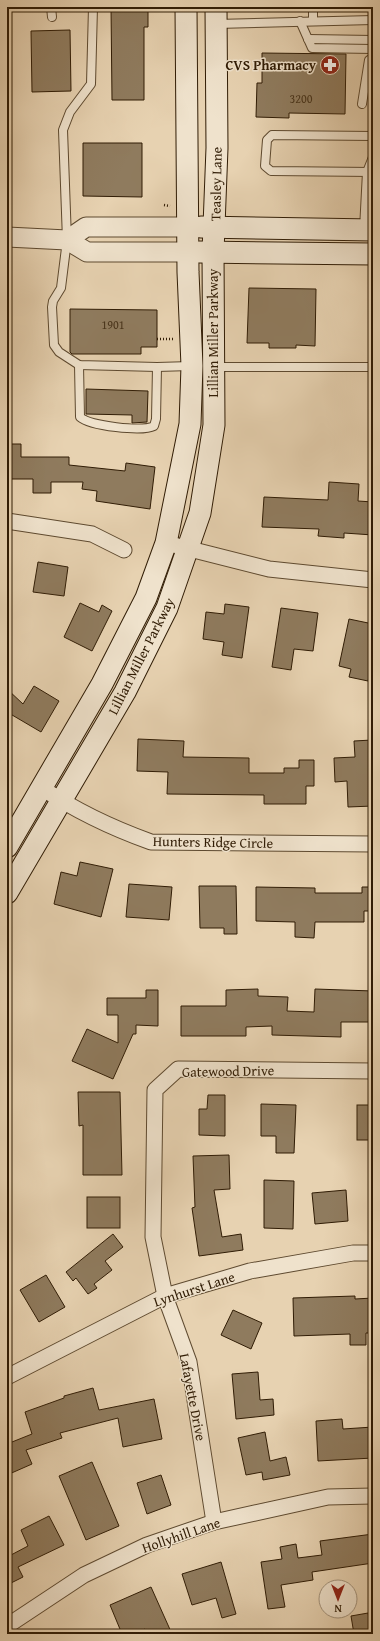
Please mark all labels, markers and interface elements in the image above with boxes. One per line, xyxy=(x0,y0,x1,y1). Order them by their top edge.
pharmacy icon: CVS Pharmacy xyxy=(319,54,341,76)
place label: CVS Pharmacy xyxy=(225,55,317,75)
house number: 3200 xyxy=(289,90,313,107)
street label: Teasley Lane xyxy=(205,146,227,221)
street label: Lillian Miller Parkway xyxy=(203,268,223,398)
house number: 1901 xyxy=(101,316,125,333)
street label: Lillian Miller Parkway xyxy=(103,594,179,718)
street label: Hunters Ridge Circle xyxy=(153,831,274,853)
street label: Gatewood Drive xyxy=(182,1060,275,1082)
street label: Lynhurst Lane xyxy=(151,1266,238,1312)
street label: Lafayette Drive xyxy=(175,1352,211,1443)
street label: Hollyhill Lane xyxy=(139,1512,223,1558)
north arrow xyxy=(318,1579,358,1619)
text: N xyxy=(334,1601,342,1617)

